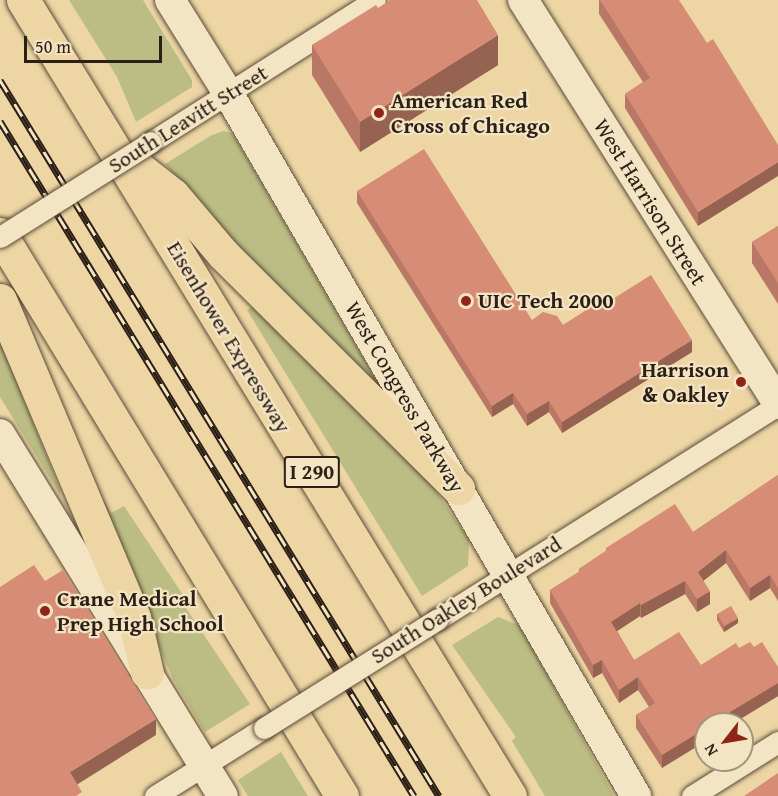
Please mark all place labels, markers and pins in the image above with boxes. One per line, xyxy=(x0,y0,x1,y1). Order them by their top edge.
place label: American Red Cross of Chicago xyxy=(391,87,550,138)
marker: American Red Cross of Chicago xyxy=(372,106,386,120)
place label: UIC Tech 2000 xyxy=(478,288,614,314)
marker: UIC Tech 2000 xyxy=(459,294,473,308)
place label: Harrison & Oakley xyxy=(641,356,729,408)
marker: Harrison & Oakley xyxy=(734,375,748,389)
place label: Crane Medical Prep High School xyxy=(57,585,224,636)
marker: Crane Medical Prep High School xyxy=(38,604,52,618)

